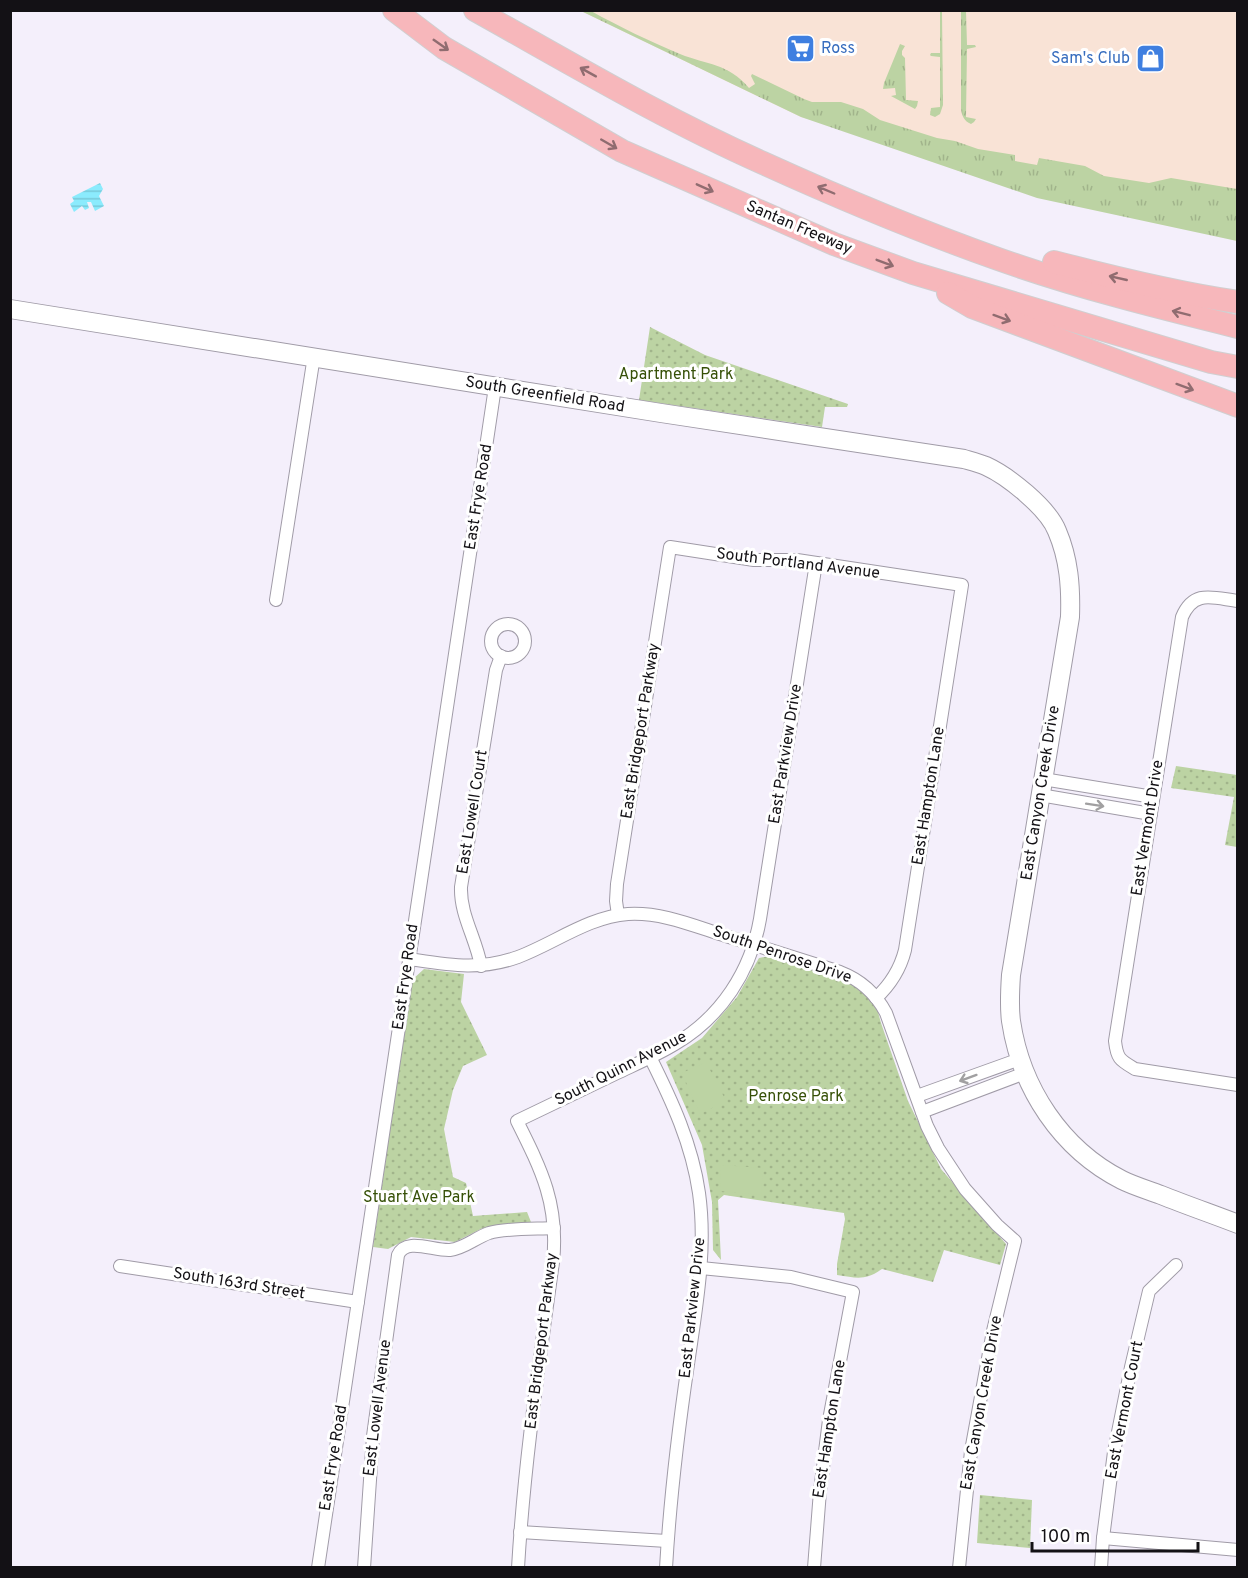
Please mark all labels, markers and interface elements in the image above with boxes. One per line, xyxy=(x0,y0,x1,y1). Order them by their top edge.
supermarket icon: Ross xyxy=(784,33,816,65)
one-way arrow xyxy=(433,39,449,51)
place label: Ross xyxy=(821,39,855,59)
shop icon: Sam's Club xyxy=(1135,43,1167,75)
place label: Sam's Club xyxy=(1051,49,1130,69)
one-way arrow xyxy=(579,66,597,77)
one-way arrow xyxy=(601,138,618,150)
one-way arrow xyxy=(696,183,714,194)
one-way arrow xyxy=(818,184,836,196)
street label: Santan Freeway xyxy=(743,197,855,259)
one-way arrow xyxy=(875,258,894,269)
one-way arrow xyxy=(1109,272,1128,284)
one-way arrow xyxy=(1172,306,1191,318)
one-way arrow xyxy=(992,314,1011,325)
park label: Apartment Park xyxy=(619,365,733,385)
street label: South Greenfield Road xyxy=(464,373,626,417)
one-way arrow xyxy=(1175,382,1194,393)
street label: East Frye Road xyxy=(461,443,497,551)
street label: South Portland Avenue xyxy=(715,544,881,584)
street label: East Bridgeport Parkway xyxy=(617,642,665,820)
street label: East Parkview Drive xyxy=(765,682,807,826)
street label: East Canyon Creek Drive xyxy=(1017,704,1065,882)
street label: East Hampton Lane xyxy=(908,725,950,867)
street label: East Lowell Court xyxy=(453,748,493,876)
street label: East Vermont Drive xyxy=(1127,759,1169,897)
one-way arrow xyxy=(1085,799,1105,810)
street label: South Penrose Drive xyxy=(710,922,854,988)
street label: East Frye Road xyxy=(389,923,423,1031)
street label: South Quinn Avenue xyxy=(552,1027,690,1111)
one-way arrow xyxy=(960,1073,978,1084)
park label: Penrose Park xyxy=(748,1087,844,1107)
park label: Stuart Ave Park xyxy=(363,1188,475,1208)
street label: East Parkview Drive xyxy=(676,1237,710,1379)
street label: East Bridgeport Parkway xyxy=(521,1252,563,1430)
street label: South 163rd Street xyxy=(171,1264,307,1304)
street label: East Canyon Creek Drive xyxy=(957,1314,1007,1492)
street label: East Lowell Avenue xyxy=(360,1338,396,1478)
street label: East Vermont Court xyxy=(1102,1339,1148,1481)
street label: East Hampton Lane xyxy=(809,1358,851,1500)
street label: East Frye Road xyxy=(316,1404,352,1512)
scale bar xyxy=(1032,1515,1198,1553)
text: 100 m xyxy=(1041,1526,1090,1549)

